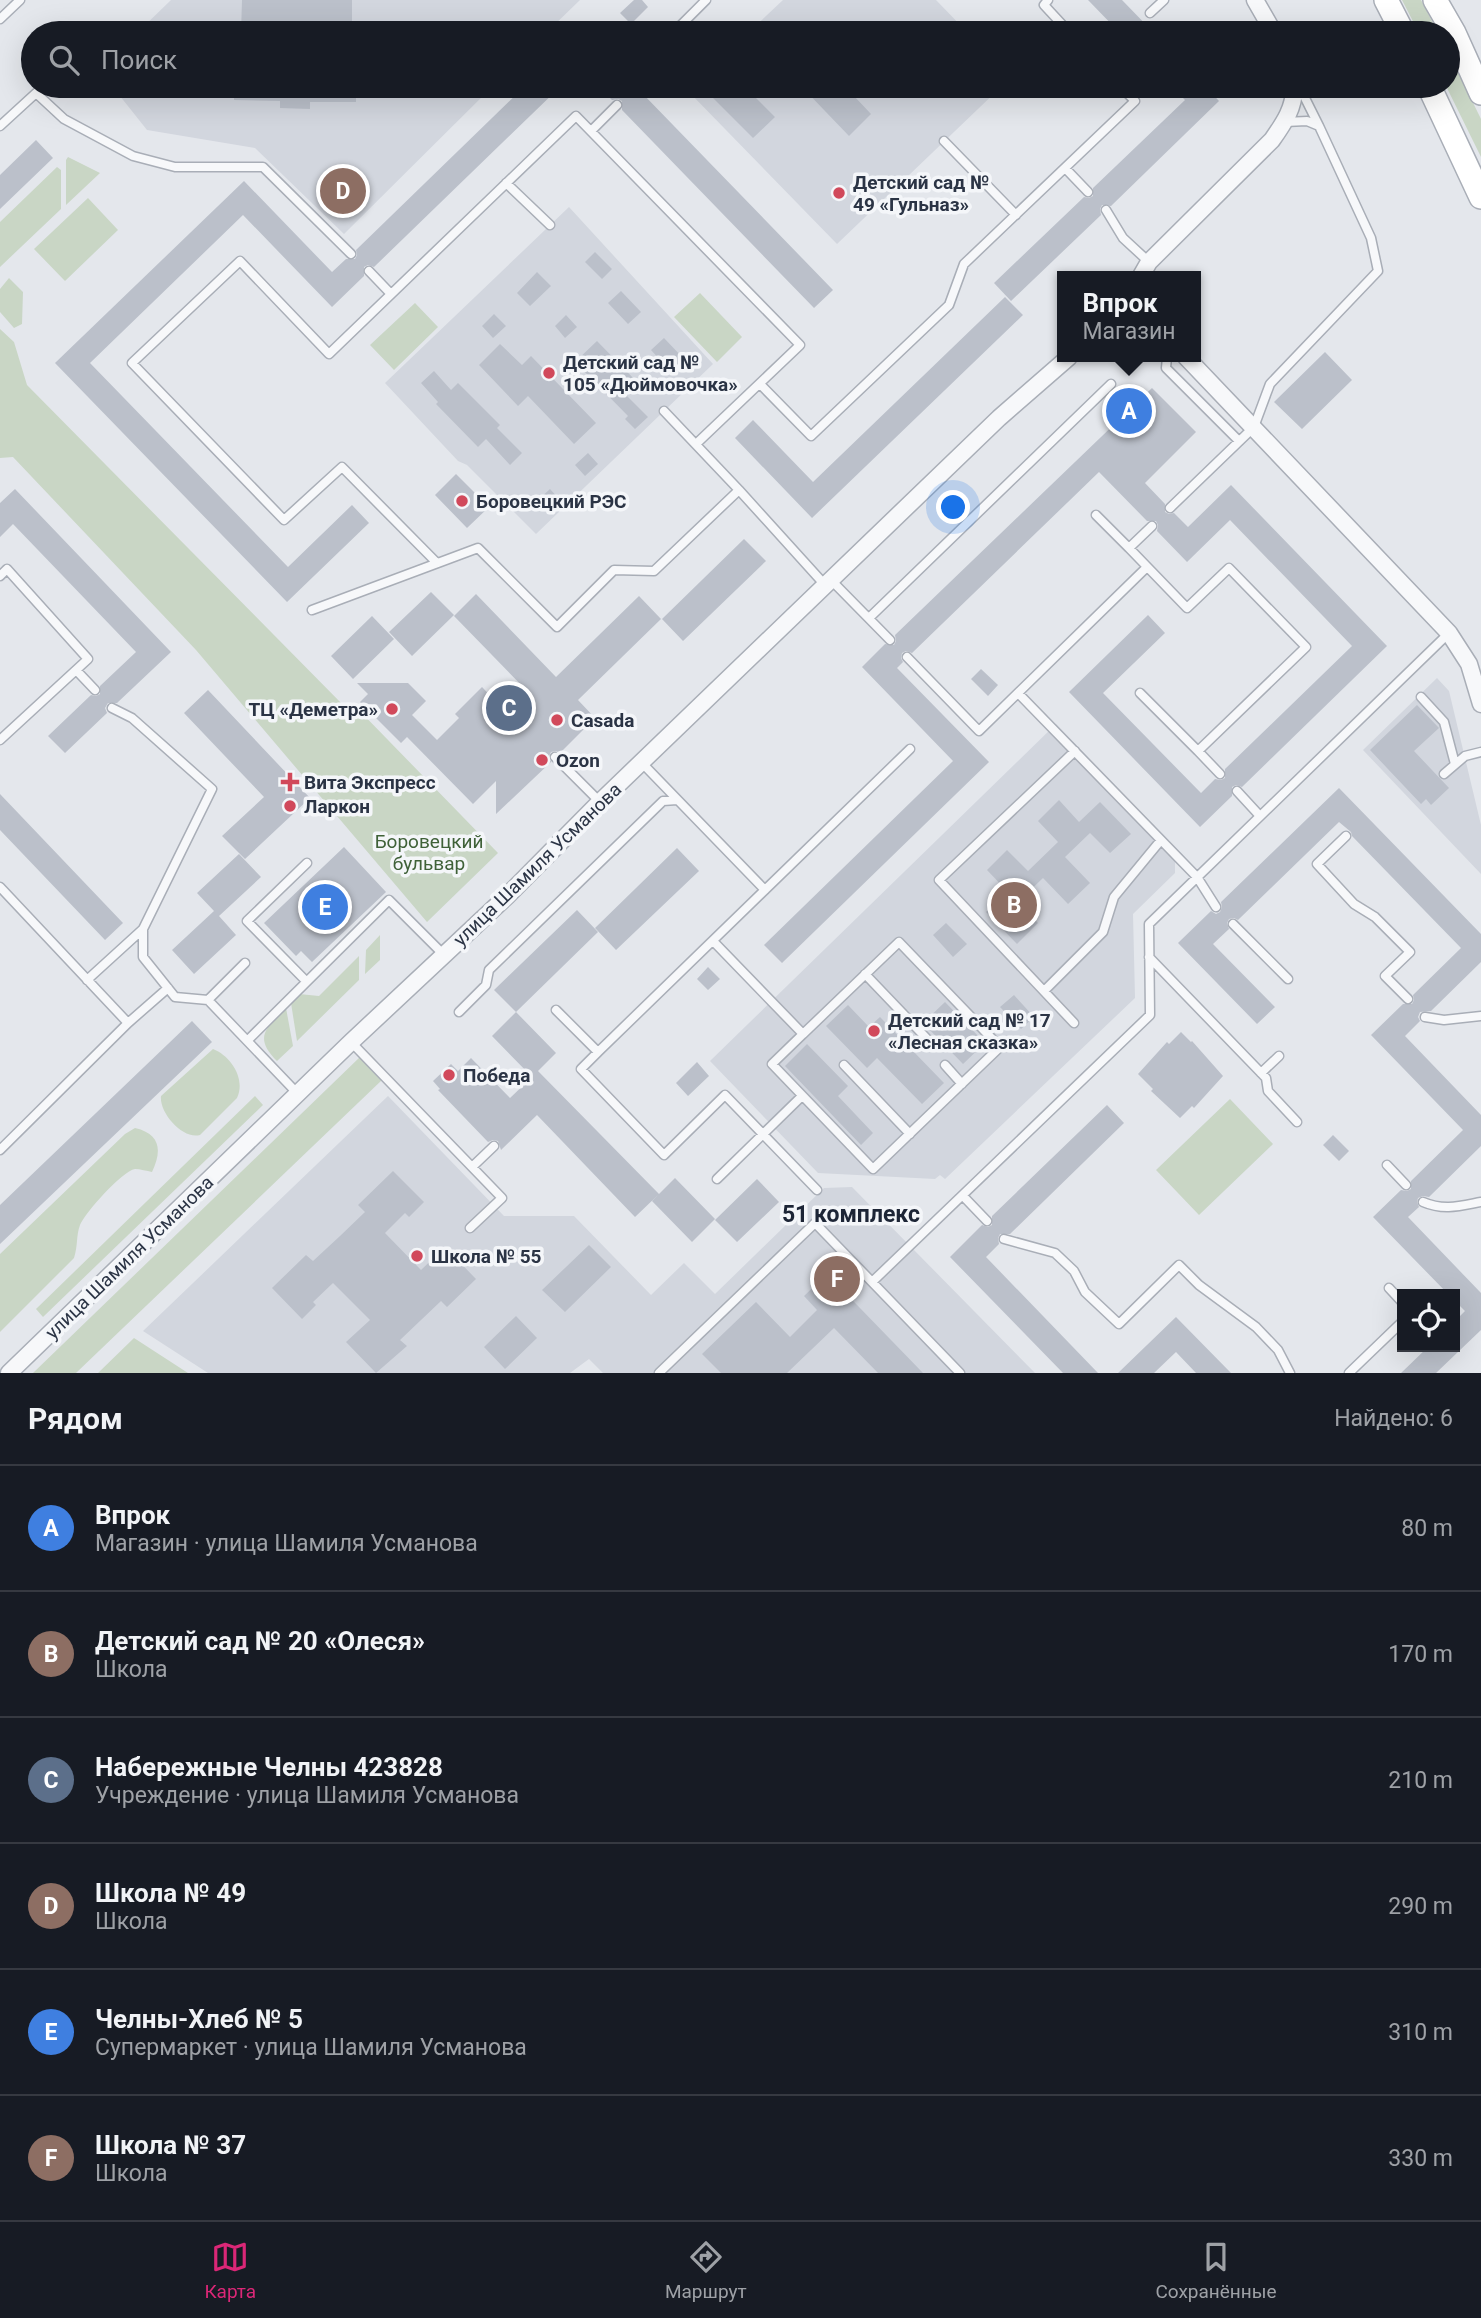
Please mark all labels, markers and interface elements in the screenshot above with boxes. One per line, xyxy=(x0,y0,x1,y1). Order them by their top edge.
search box xyxy=(21,21,1460,98)
icon: search xyxy=(45,41,83,79)
text: Поиск xyxy=(101,45,177,75)
pin: D xyxy=(320,165,366,217)
place label: Детский сад № 49 «Гульназ» xyxy=(853,171,989,216)
marker: Детский сад № 49 «Гульназ» xyxy=(831,185,847,201)
popup xyxy=(1057,271,1201,362)
text: Впрок xyxy=(1083,288,1158,318)
text: Магазин xyxy=(1083,318,1175,345)
place label: Детский сад № 105 «Дюймовочка» xyxy=(563,351,738,396)
marker: Детский сад № 105 «Дюймовочка» xyxy=(541,365,557,381)
pin: A xyxy=(1106,385,1152,437)
place label: Боровецкий РЭС xyxy=(476,490,627,513)
your location xyxy=(936,490,970,524)
marker: Боровецкий РЭС xyxy=(454,493,470,509)
pin: C xyxy=(486,682,532,734)
place label: ТЦ «Деметра» xyxy=(249,698,378,721)
marker: ТЦ «Деметра» xyxy=(384,701,400,717)
place label: Casada xyxy=(571,709,634,732)
marker: Casada xyxy=(549,712,565,728)
place label: Ozon xyxy=(556,749,600,772)
marker: Ozon xyxy=(534,752,550,768)
place label: Вита Экспресс xyxy=(304,771,436,794)
marker: Вита Экспресс xyxy=(282,774,298,790)
street label: улица Шамиля Усманова xyxy=(448,778,626,951)
place label: Ларкон xyxy=(304,795,370,818)
marker: Ларкон xyxy=(282,798,298,814)
park label: Боровецкий бульвар xyxy=(375,830,483,875)
pin: B xyxy=(991,879,1037,931)
pin: E xyxy=(302,881,348,933)
place label: Детский сад № 17 «Лесная сказка» xyxy=(888,1009,1051,1054)
marker: Детский сад № 17 «Лесная сказка» xyxy=(866,1023,882,1039)
place label: Победа xyxy=(463,1064,530,1087)
marker: Победа xyxy=(441,1067,457,1083)
street label: улица Шамиля Усманова xyxy=(40,1171,218,1344)
district label: 51 комплекс xyxy=(782,1201,920,1228)
place label: Школа № 55 xyxy=(431,1245,542,1268)
marker: Школа № 55 xyxy=(409,1248,425,1264)
pin: F xyxy=(814,1253,860,1305)
map controls xyxy=(1397,1289,1460,1352)
button: locate xyxy=(1397,1289,1460,1352)
text: Рядом xyxy=(28,1401,123,1436)
text: Найдено: 6 xyxy=(1334,1405,1453,1432)
text: Впрок xyxy=(95,1500,170,1530)
text: A xyxy=(43,1515,59,1542)
text: 80 m xyxy=(1401,1515,1453,1542)
text: Магазин · улица Шамиля Усманова xyxy=(95,1530,478,1557)
text: Детский сад № 20 «Олеся» xyxy=(95,1626,425,1656)
text: B xyxy=(44,1641,58,1668)
text: 170 m xyxy=(1388,1641,1453,1668)
text: Школа xyxy=(95,1656,168,1683)
text: Набережные Челны 423828 xyxy=(95,1752,443,1782)
text: C xyxy=(43,1767,59,1794)
text: 210 m xyxy=(1388,1767,1453,1794)
text: Учреждение · улица Шамиля Усманова xyxy=(95,1782,519,1809)
text: Школа № 49 xyxy=(95,1878,246,1908)
text: D xyxy=(44,1893,58,1920)
text: 290 m xyxy=(1388,1893,1453,1920)
text: Школа xyxy=(95,1908,168,1935)
text: Челны-Хлеб № 5 xyxy=(95,2004,303,2034)
text: E xyxy=(45,2019,57,2046)
text: 310 m xyxy=(1388,2019,1453,2046)
text: Супермаркет · улица Шамиля Усманова xyxy=(95,2034,527,2061)
text: Школа № 37 xyxy=(95,2130,246,2160)
text: F xyxy=(45,2145,57,2172)
text: 330 m xyxy=(1388,2145,1453,2172)
text: Школа xyxy=(95,2160,168,2187)
tab: Карта xyxy=(204,2238,256,2303)
tab: Маршрут xyxy=(665,2238,747,2303)
tab: Сохранённые xyxy=(1155,2238,1277,2303)

